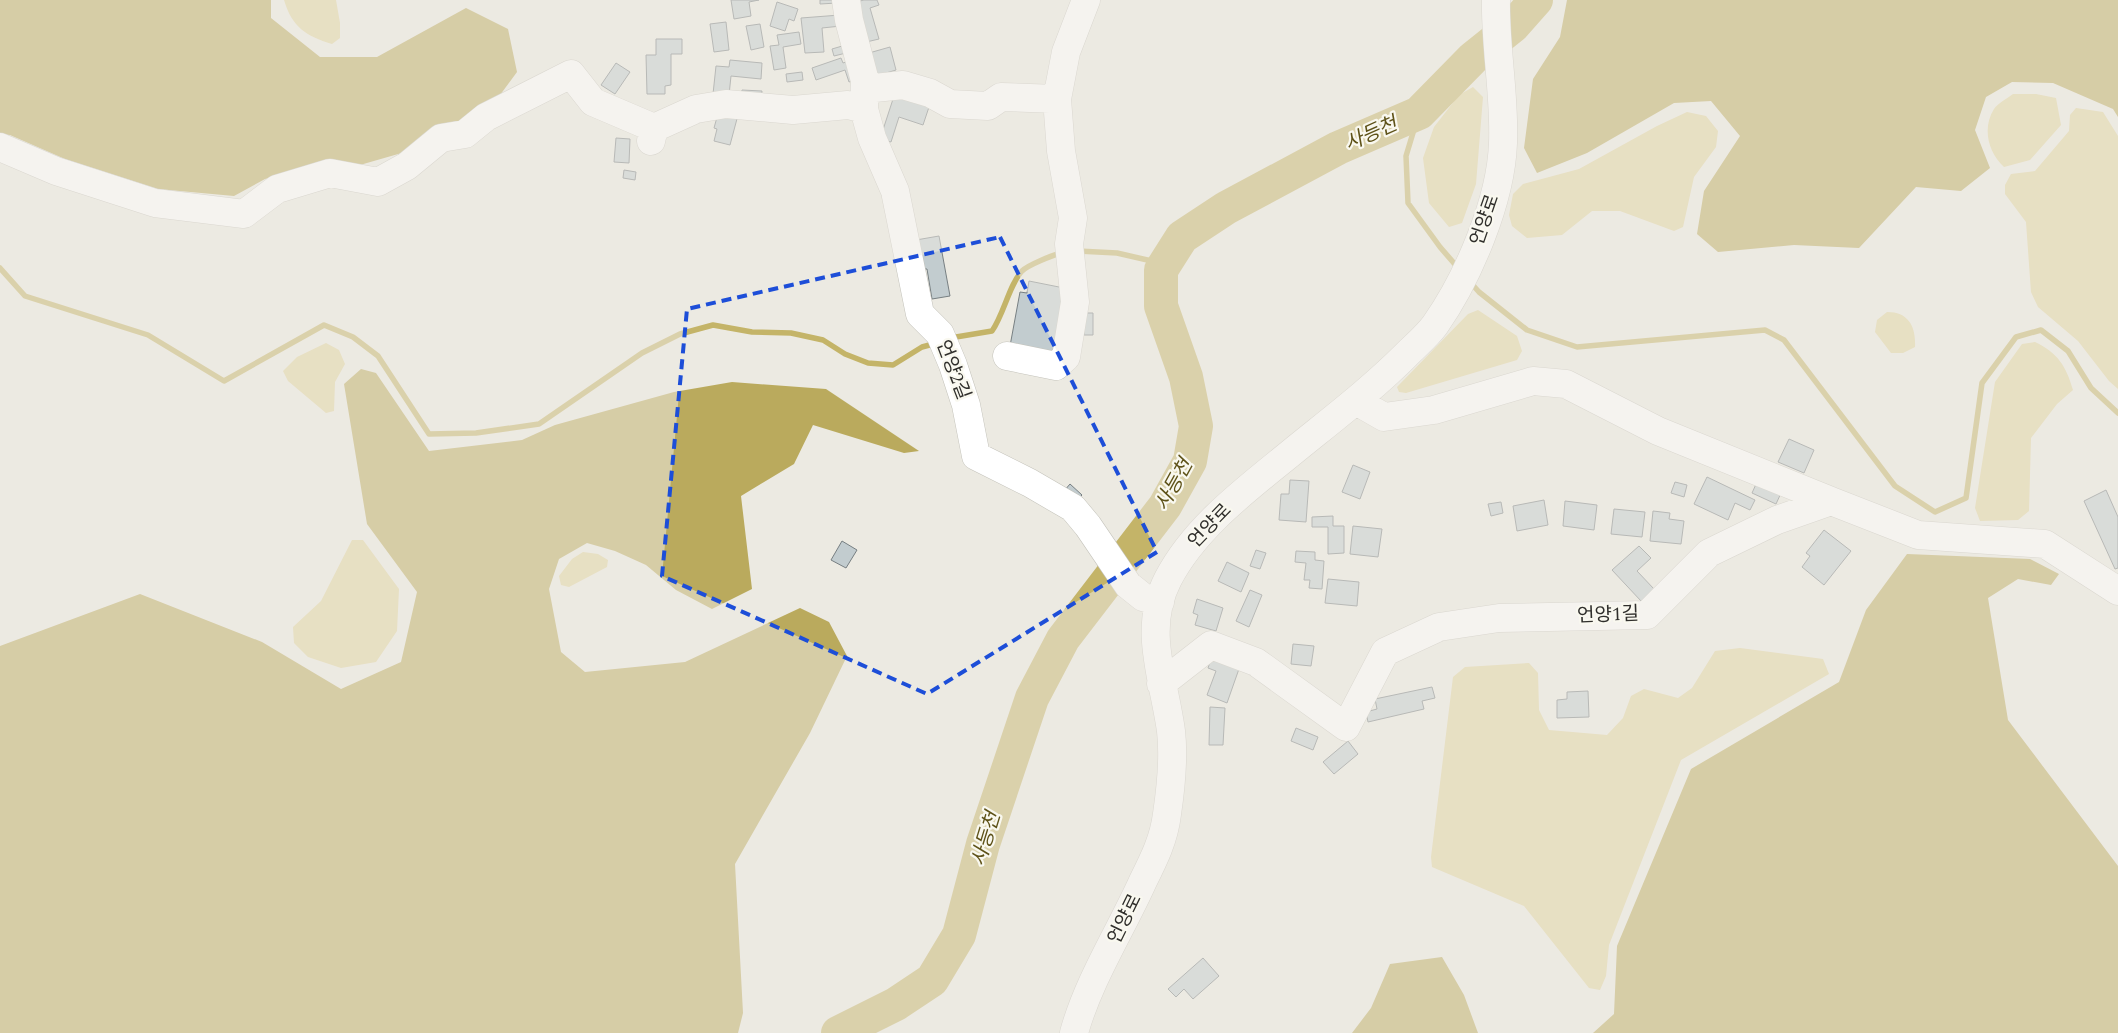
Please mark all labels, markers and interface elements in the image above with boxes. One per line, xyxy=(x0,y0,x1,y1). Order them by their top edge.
water label: 사등천 xyxy=(1340,108,1405,159)
street label: 언양로 xyxy=(1463,190,1507,250)
street label: 언양2길 xyxy=(928,336,978,404)
water label: 사등천 xyxy=(1147,451,1202,516)
street label: 언양로 xyxy=(1181,497,1239,555)
street label: 언양1길 xyxy=(1577,599,1639,631)
water label: 사등천 xyxy=(964,806,1009,870)
street label: 언양로 xyxy=(1100,889,1150,949)

